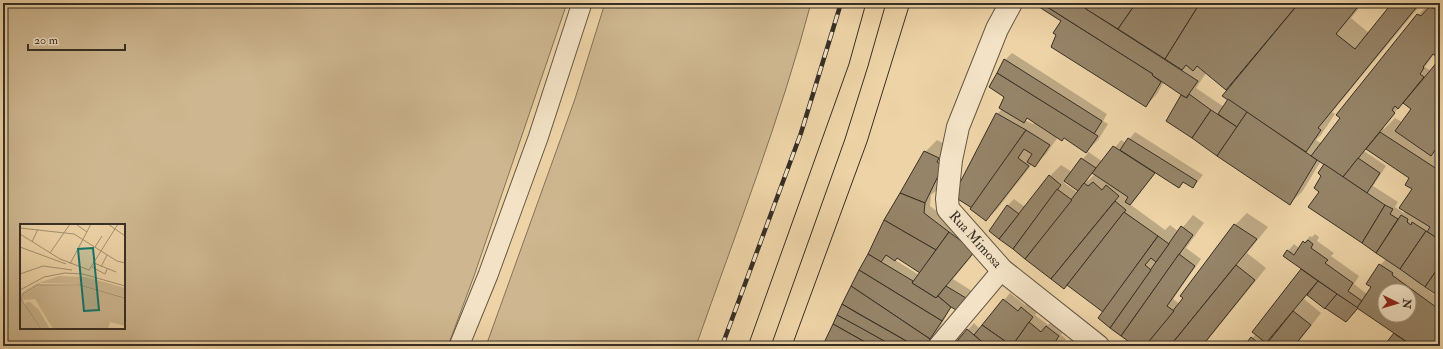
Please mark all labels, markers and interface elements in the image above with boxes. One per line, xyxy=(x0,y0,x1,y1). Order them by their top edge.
scale bar xyxy=(28,26,125,52)
text: 20 m xyxy=(34,33,59,48)
street label: Rua Mimosa xyxy=(945,207,1006,272)
inset map xyxy=(20,224,125,329)
north arrow xyxy=(1377,283,1417,323)
text: N xyxy=(1399,297,1413,310)

